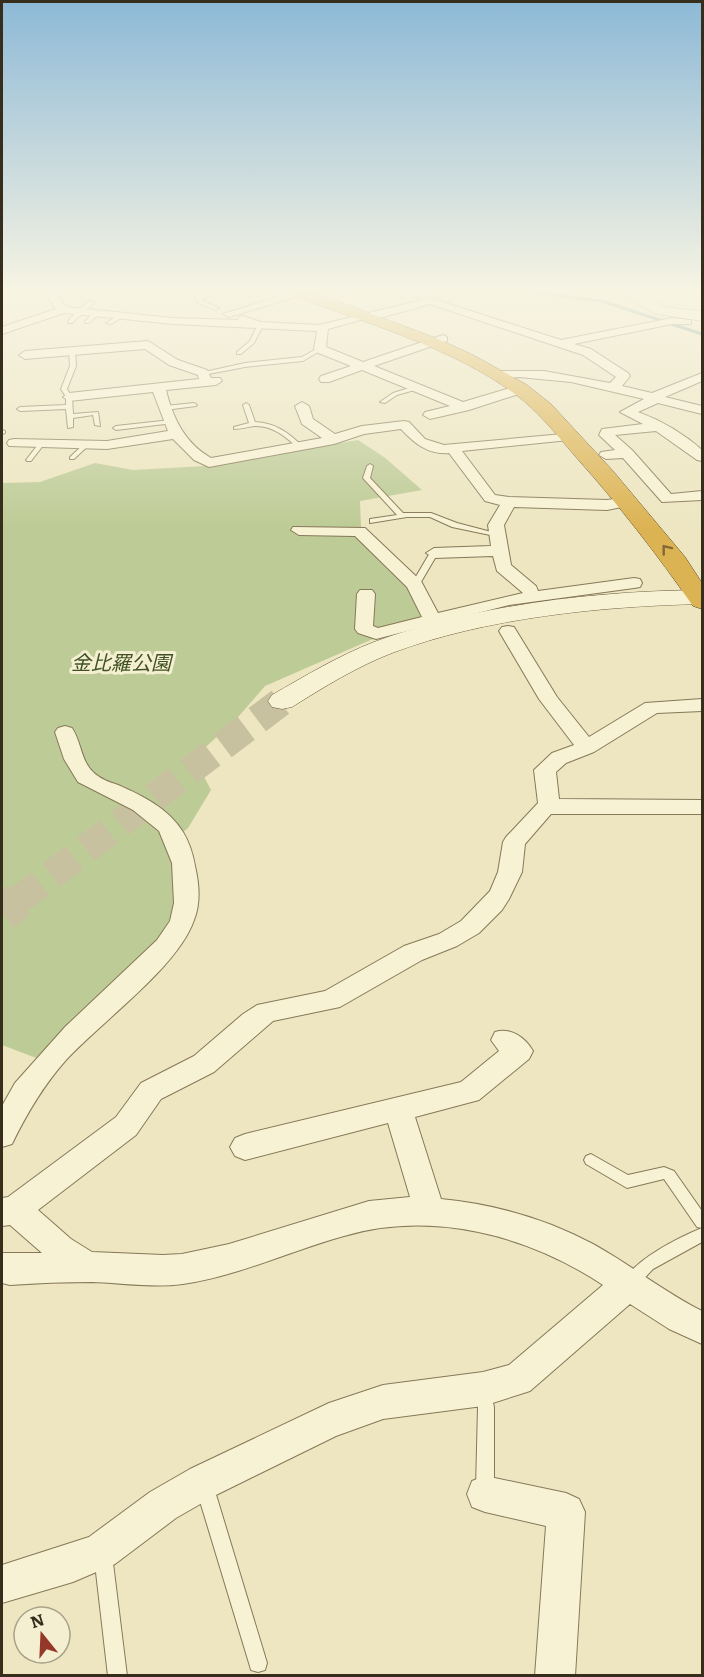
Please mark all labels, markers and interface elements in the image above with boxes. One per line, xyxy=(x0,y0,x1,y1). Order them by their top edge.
one-way arrow xyxy=(662,545,673,556)
park label: 金比羅公園 xyxy=(71,646,174,676)
north arrow xyxy=(12,1605,72,1665)
text: N xyxy=(27,1606,47,1633)

